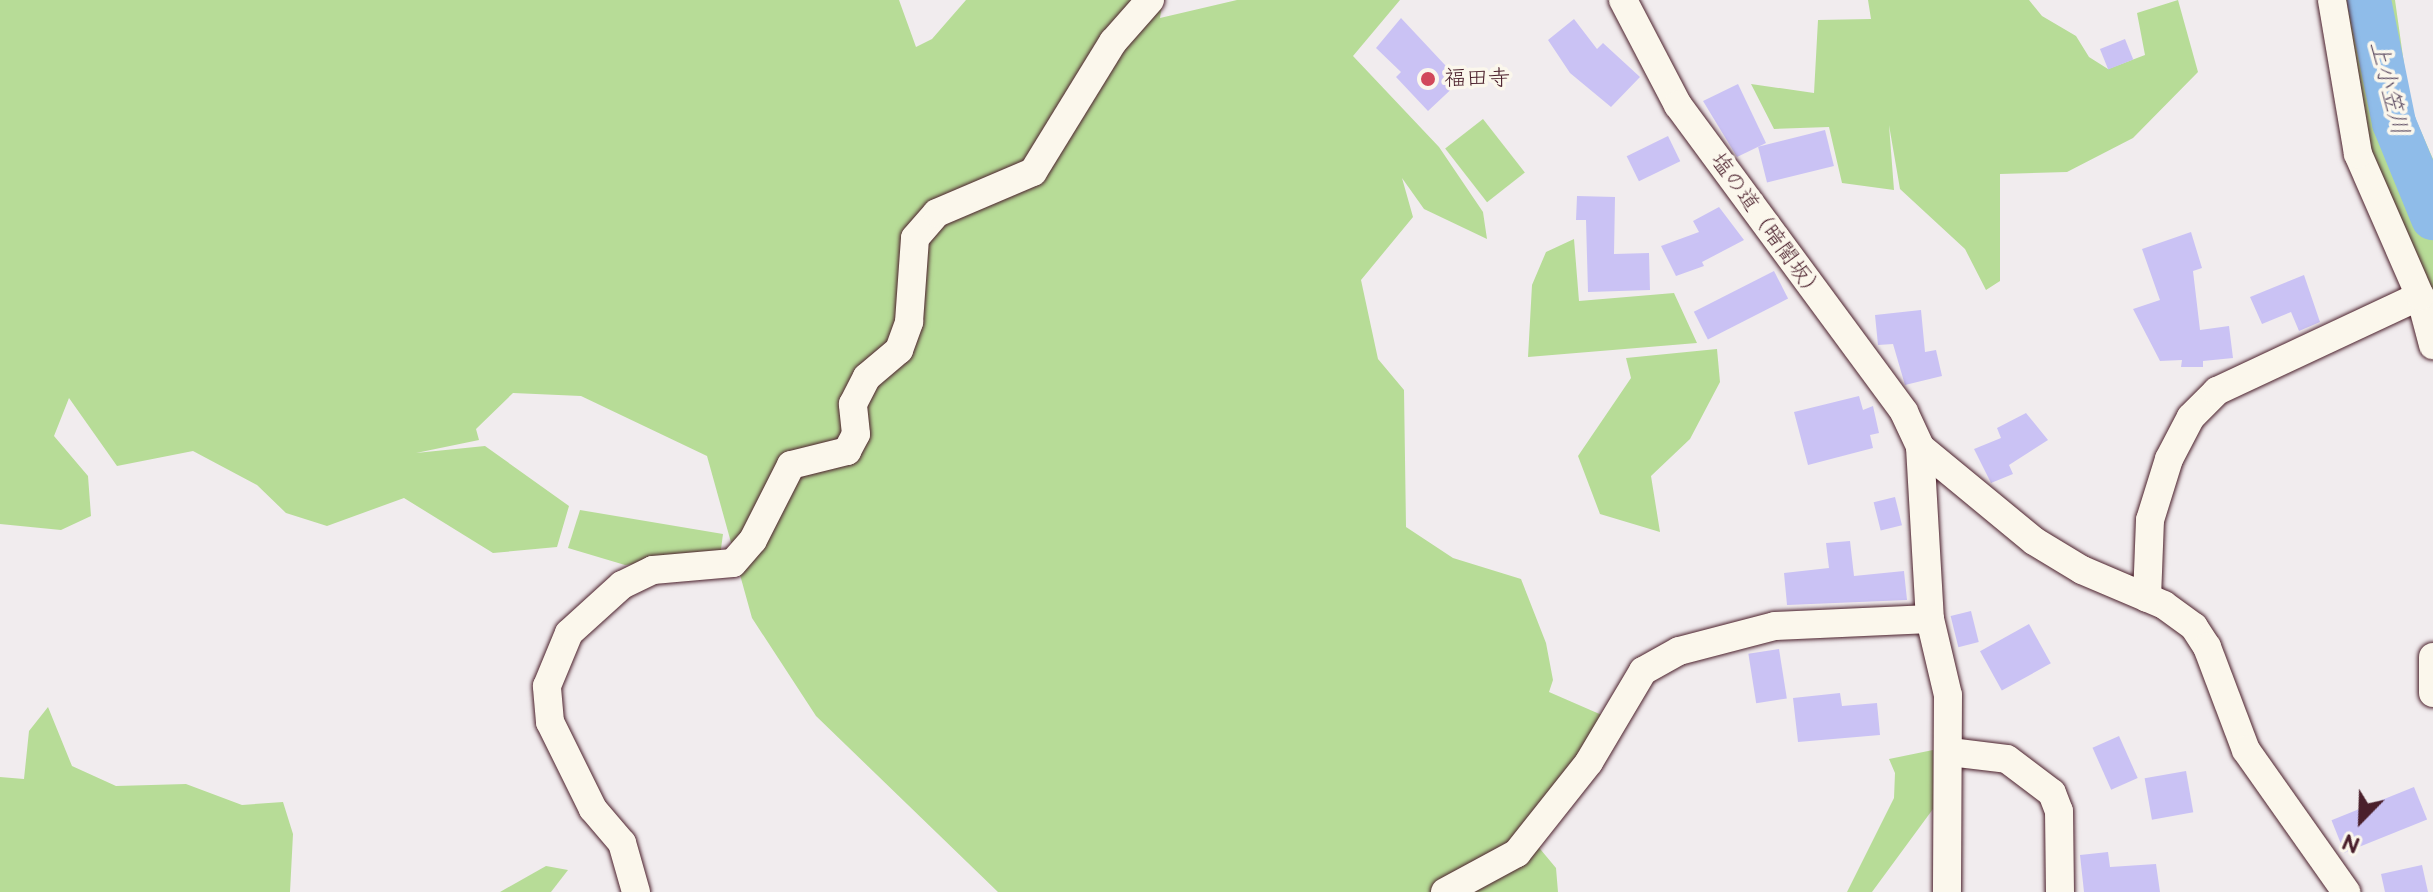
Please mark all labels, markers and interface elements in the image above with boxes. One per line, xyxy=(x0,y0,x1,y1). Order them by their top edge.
water label: 上小笠川 xyxy=(2363,38,2415,138)
place label: 福田寺 xyxy=(1444,66,1510,92)
marker: 福田寺 xyxy=(1419,70,1437,88)
street label: 塩の道（暗闇坂） xyxy=(1705,148,1829,306)
north arrow xyxy=(2321,780,2401,860)
text: N xyxy=(2339,827,2364,858)

